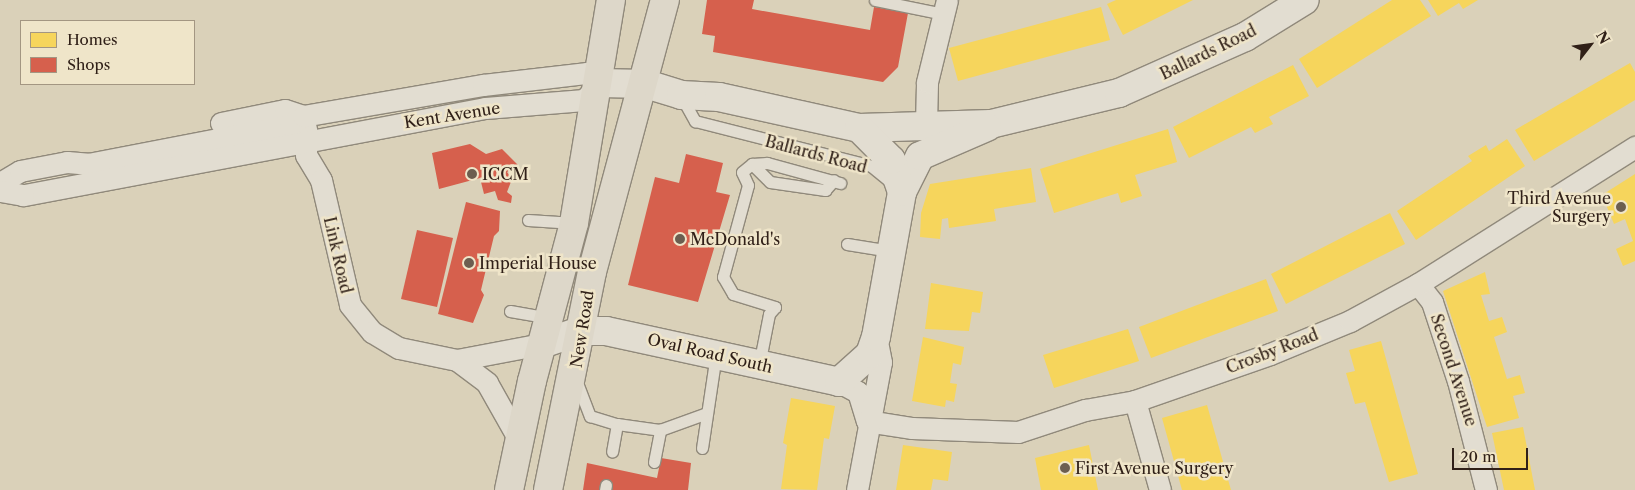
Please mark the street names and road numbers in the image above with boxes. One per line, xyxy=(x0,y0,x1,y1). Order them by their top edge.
street label: Ballards Road xyxy=(1157,20,1259,84)
street label: Kent Avenue xyxy=(402,98,502,132)
street label: Ballards Road xyxy=(763,131,869,177)
street label: Link Road xyxy=(320,215,356,295)
street label: New Road xyxy=(566,289,598,369)
street label: Second Avenue xyxy=(1427,311,1481,429)
street label: Crosby Road xyxy=(1223,325,1321,377)
street label: Oval Road South xyxy=(646,329,774,377)

